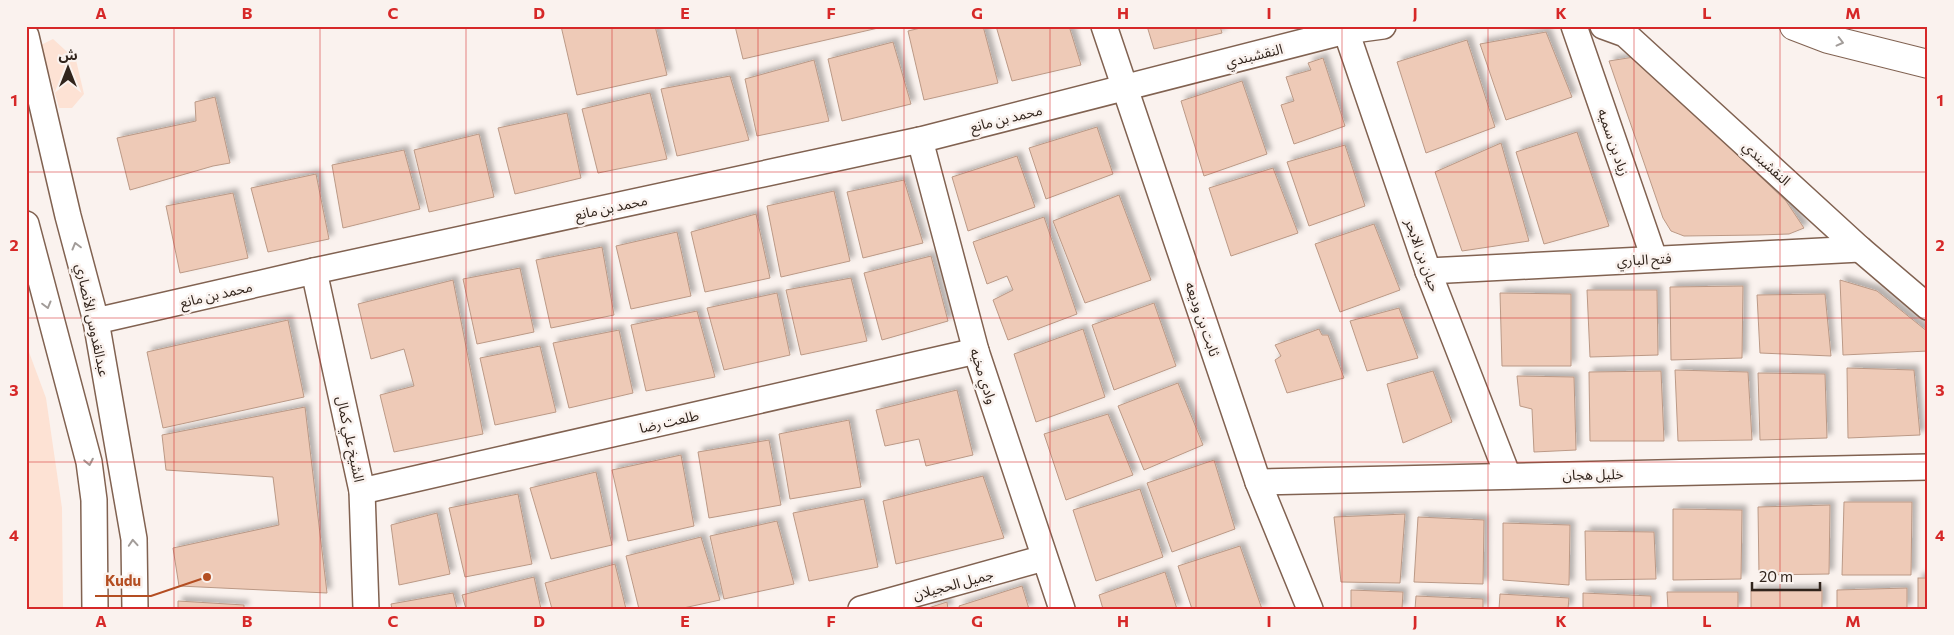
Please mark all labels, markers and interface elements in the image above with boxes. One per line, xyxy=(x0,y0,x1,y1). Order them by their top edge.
text: A xyxy=(95,3,107,22)
text: B xyxy=(242,3,253,22)
text: C xyxy=(388,3,399,22)
text: D xyxy=(533,3,545,22)
text: E xyxy=(680,3,690,22)
text: F xyxy=(826,3,836,22)
text: G xyxy=(971,3,983,22)
text: H xyxy=(1117,3,1129,22)
text: I xyxy=(1266,3,1272,22)
text: J xyxy=(1412,3,1418,22)
text: K xyxy=(1555,3,1567,22)
text: L xyxy=(1702,3,1712,22)
text: M xyxy=(1845,3,1861,22)
one-way arrow xyxy=(1836,36,1845,47)
street label: النقشبندي xyxy=(1224,40,1285,73)
north arrow xyxy=(42,42,92,92)
text: ش xyxy=(58,46,78,63)
text: 1 xyxy=(10,90,18,109)
text: 1 xyxy=(1936,90,1944,109)
street label: محمد بن مانع xyxy=(968,101,1045,138)
street label: زياد بن سميه xyxy=(1594,106,1633,178)
street label: النقشبندي xyxy=(1737,137,1794,191)
street label: محمد بن مانع xyxy=(573,191,649,226)
street label: حيان بن الابحر xyxy=(1401,215,1444,294)
text: 2 xyxy=(9,235,19,254)
text: 2 xyxy=(1935,235,1945,254)
one-way arrow xyxy=(71,242,81,250)
street label: فتح الباري xyxy=(1616,249,1672,272)
street label: عبدالقدوس الأنصاري xyxy=(70,262,113,379)
street label: محمد بن مانع xyxy=(178,277,255,314)
street label: ثابت بن وديعه xyxy=(1181,279,1224,359)
one-way arrow xyxy=(42,300,52,309)
street label: وادي مخيه xyxy=(964,346,1001,407)
text: 3 xyxy=(9,380,19,399)
text: 3 xyxy=(1935,380,1945,399)
street label: الشيخ علي كمال xyxy=(330,394,368,484)
street label: طلعت رضا xyxy=(638,406,701,437)
one-way arrow xyxy=(83,458,93,467)
street label: خليل هجان xyxy=(1562,465,1624,484)
text: 4 xyxy=(9,525,19,544)
text: 4 xyxy=(1935,525,1945,544)
one-way arrow xyxy=(128,538,139,546)
scale bar xyxy=(1752,560,1819,592)
street label: جميل الحجيلان xyxy=(911,565,995,604)
callout: Kudu xyxy=(95,566,151,596)
text: 20 m xyxy=(1759,567,1793,585)
text: Kudu xyxy=(105,571,141,589)
text: A xyxy=(95,611,107,630)
text: B xyxy=(242,611,253,630)
text: C xyxy=(388,611,399,630)
text: D xyxy=(533,611,545,630)
text: E xyxy=(680,611,690,630)
text: F xyxy=(826,611,836,630)
text: G xyxy=(971,611,983,630)
text: H xyxy=(1117,611,1129,630)
text: I xyxy=(1266,611,1272,630)
text: J xyxy=(1412,611,1418,630)
text: K xyxy=(1555,611,1567,630)
text: L xyxy=(1702,611,1712,630)
text: M xyxy=(1845,611,1861,630)

